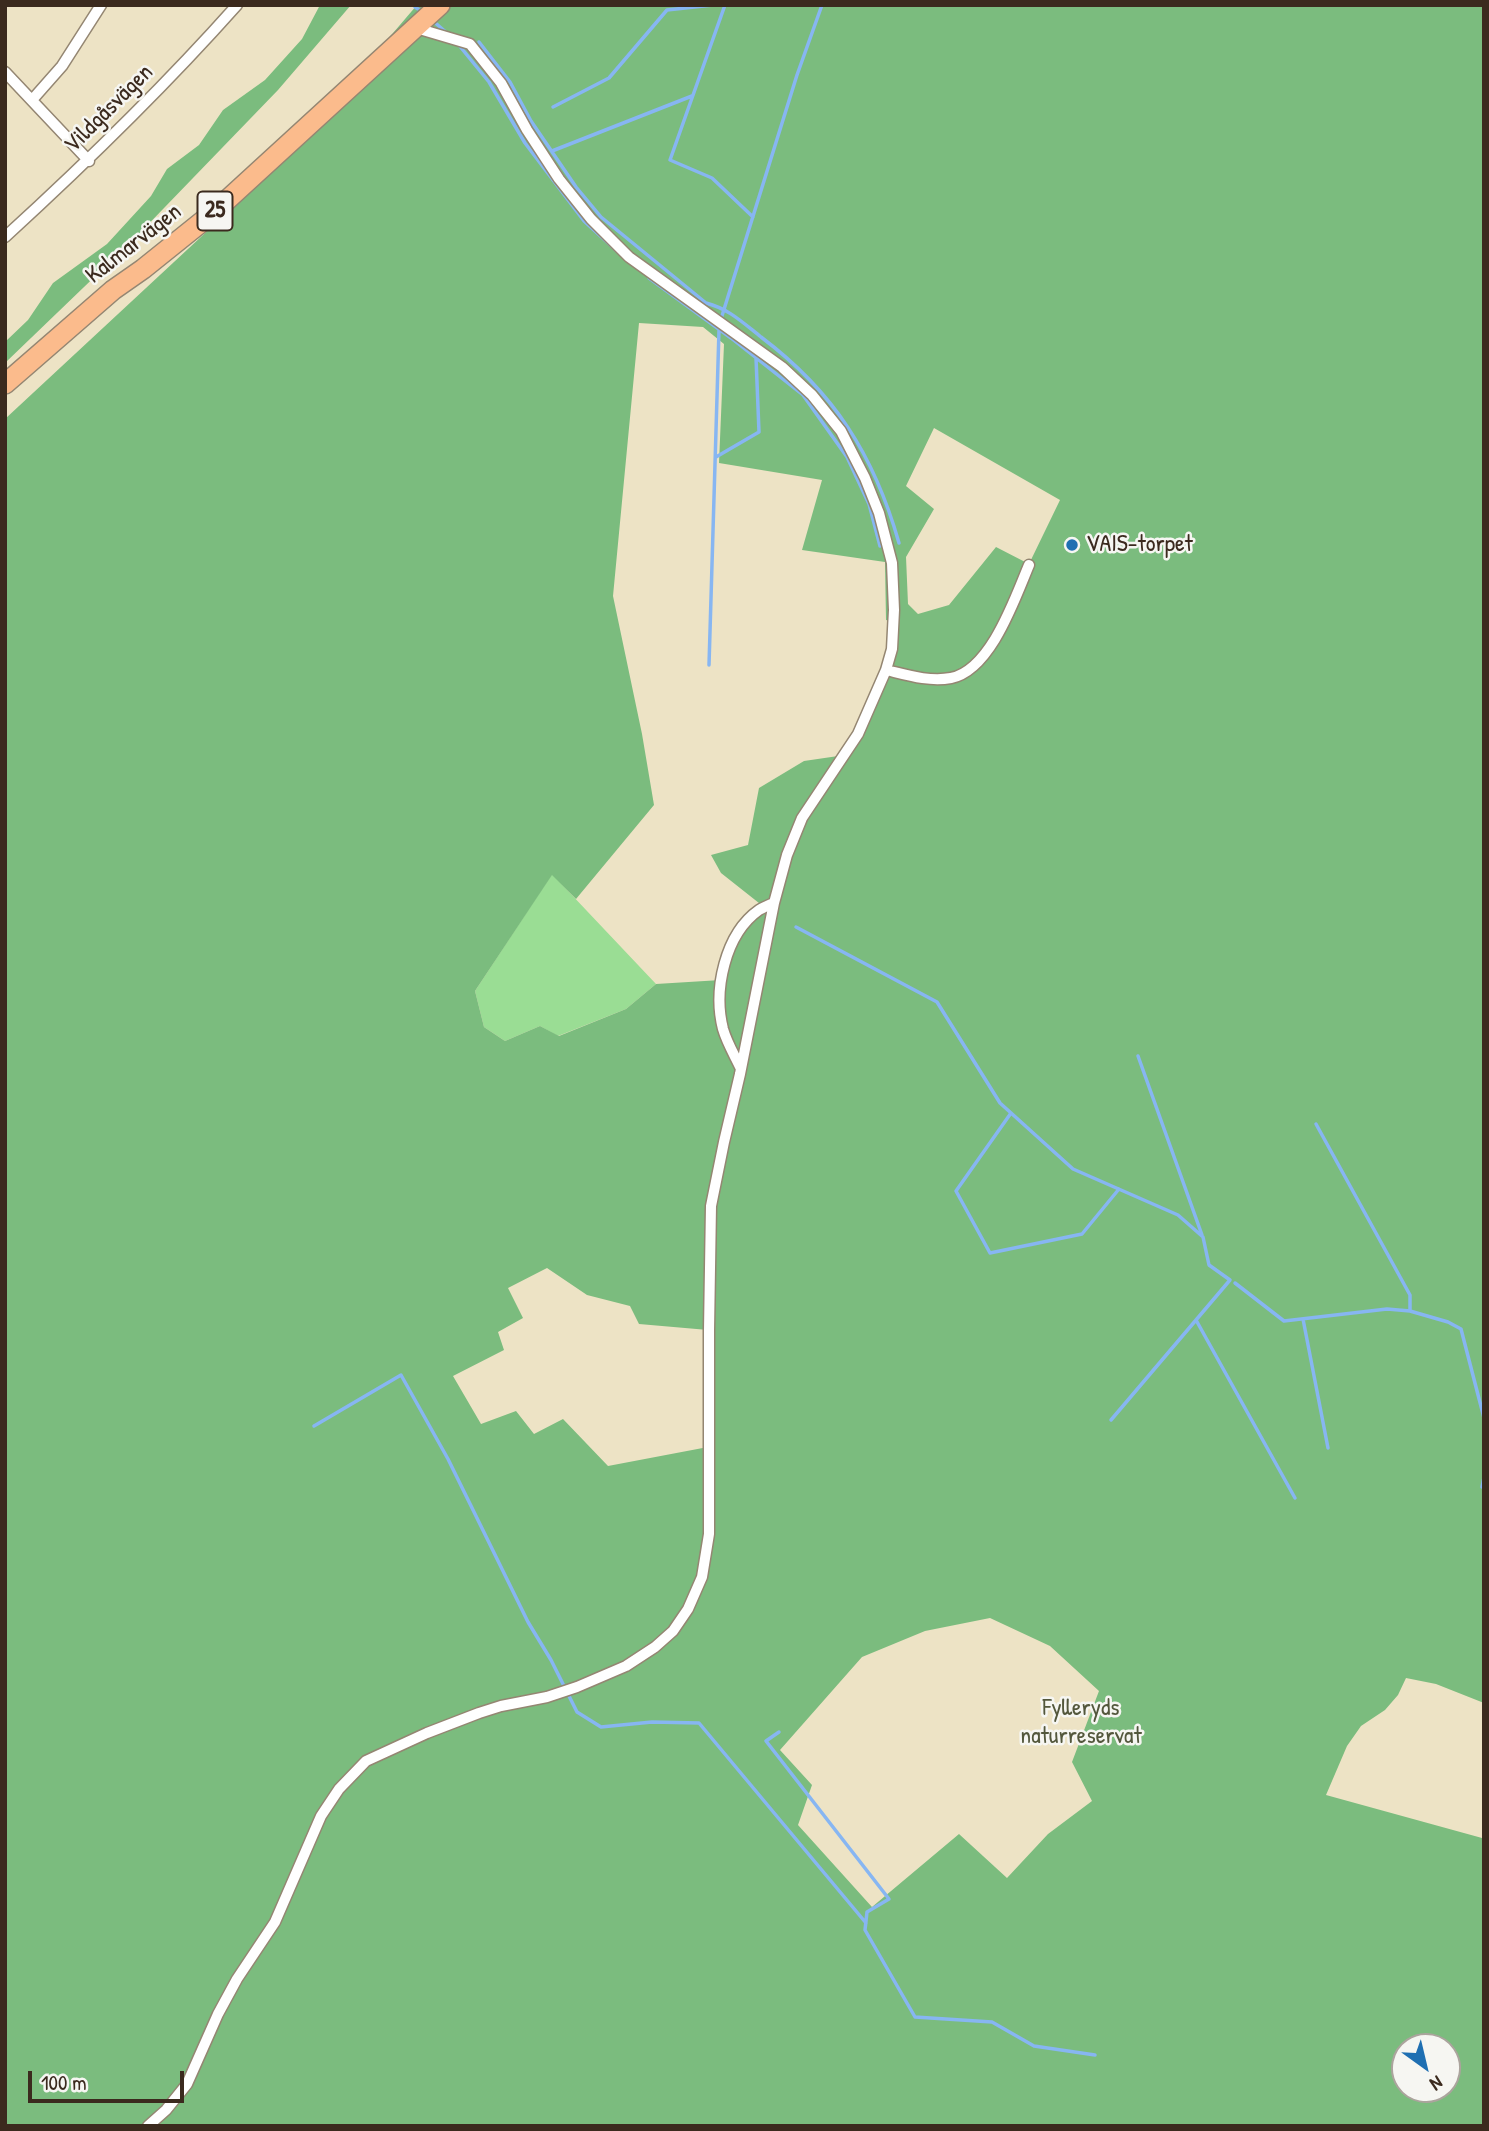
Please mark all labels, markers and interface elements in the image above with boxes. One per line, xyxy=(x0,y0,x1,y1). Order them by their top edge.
street label: Vildgåsvägen xyxy=(59,59,159,159)
road number: 25 xyxy=(198,192,232,230)
street label: Kalmarvägen xyxy=(80,198,188,290)
place label: VAIS-torpet xyxy=(1086,531,1193,559)
marker: VAIS-torpet xyxy=(1064,537,1080,553)
park label: Fylleryds naturreservat xyxy=(1020,1695,1142,1751)
north arrow xyxy=(1391,2033,1461,2103)
scale bar xyxy=(32,2058,187,2102)
text: 100 m xyxy=(41,2068,87,2097)
text: N xyxy=(1425,2070,1448,2097)

